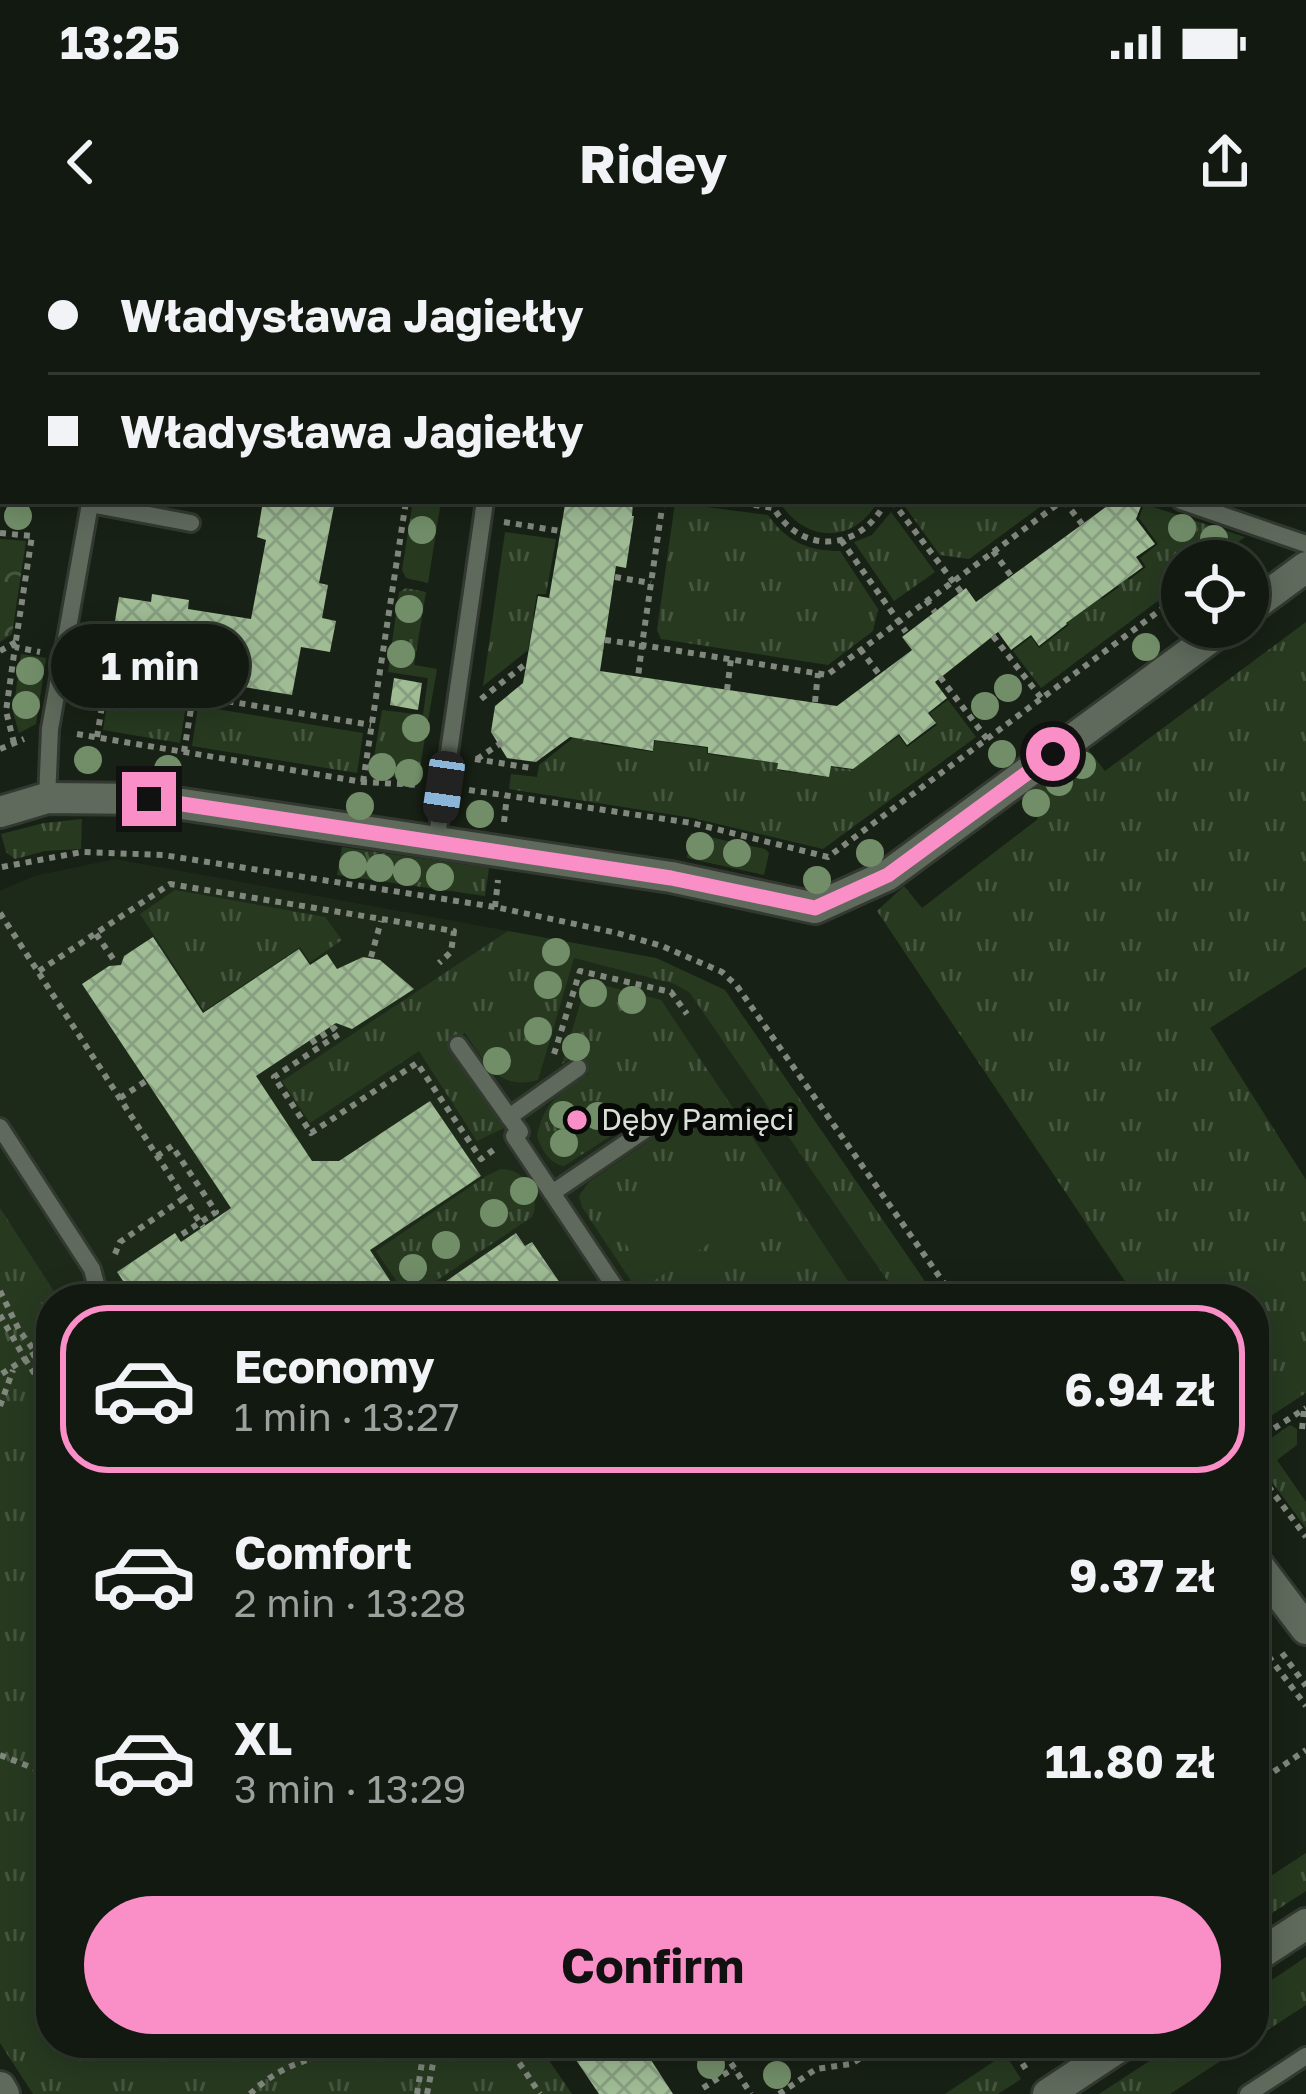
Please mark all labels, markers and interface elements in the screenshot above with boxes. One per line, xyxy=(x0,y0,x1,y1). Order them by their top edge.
text: 13:25 xyxy=(60,15,180,69)
icon: back xyxy=(48,129,114,195)
icon: share xyxy=(1192,129,1258,195)
text: Ridey xyxy=(579,130,727,195)
text: Władysława Jagiełły xyxy=(120,288,584,342)
text: Władysława Jagiełły xyxy=(120,404,584,458)
map controls xyxy=(1161,540,1269,648)
button: locate xyxy=(1161,540,1269,648)
callout: 1 min xyxy=(50,625,248,709)
text: 1 min xyxy=(101,642,199,689)
route start xyxy=(1026,727,1080,781)
car xyxy=(421,749,467,825)
route end xyxy=(122,772,176,826)
place label: Dęby Pamięci xyxy=(601,1101,794,1137)
marker: Dęby Pamięci xyxy=(564,1107,590,1133)
icon: car xyxy=(90,1335,198,1443)
text: Economy xyxy=(234,1339,435,1393)
text: 6.94 zł xyxy=(1064,1362,1215,1416)
text: 1 min · 13:27 xyxy=(234,1393,460,1440)
icon: car xyxy=(90,1521,198,1629)
text: Comfort xyxy=(234,1525,412,1579)
text: 9.37 zł xyxy=(1069,1548,1215,1602)
text: 2 min · 13:28 xyxy=(234,1579,466,1626)
icon: car xyxy=(90,1707,198,1815)
text: XL xyxy=(234,1711,292,1765)
text: 11.80 zł xyxy=(1045,1734,1215,1788)
text: 3 min · 13:29 xyxy=(234,1765,466,1812)
button: Confirm xyxy=(84,1896,1221,2034)

